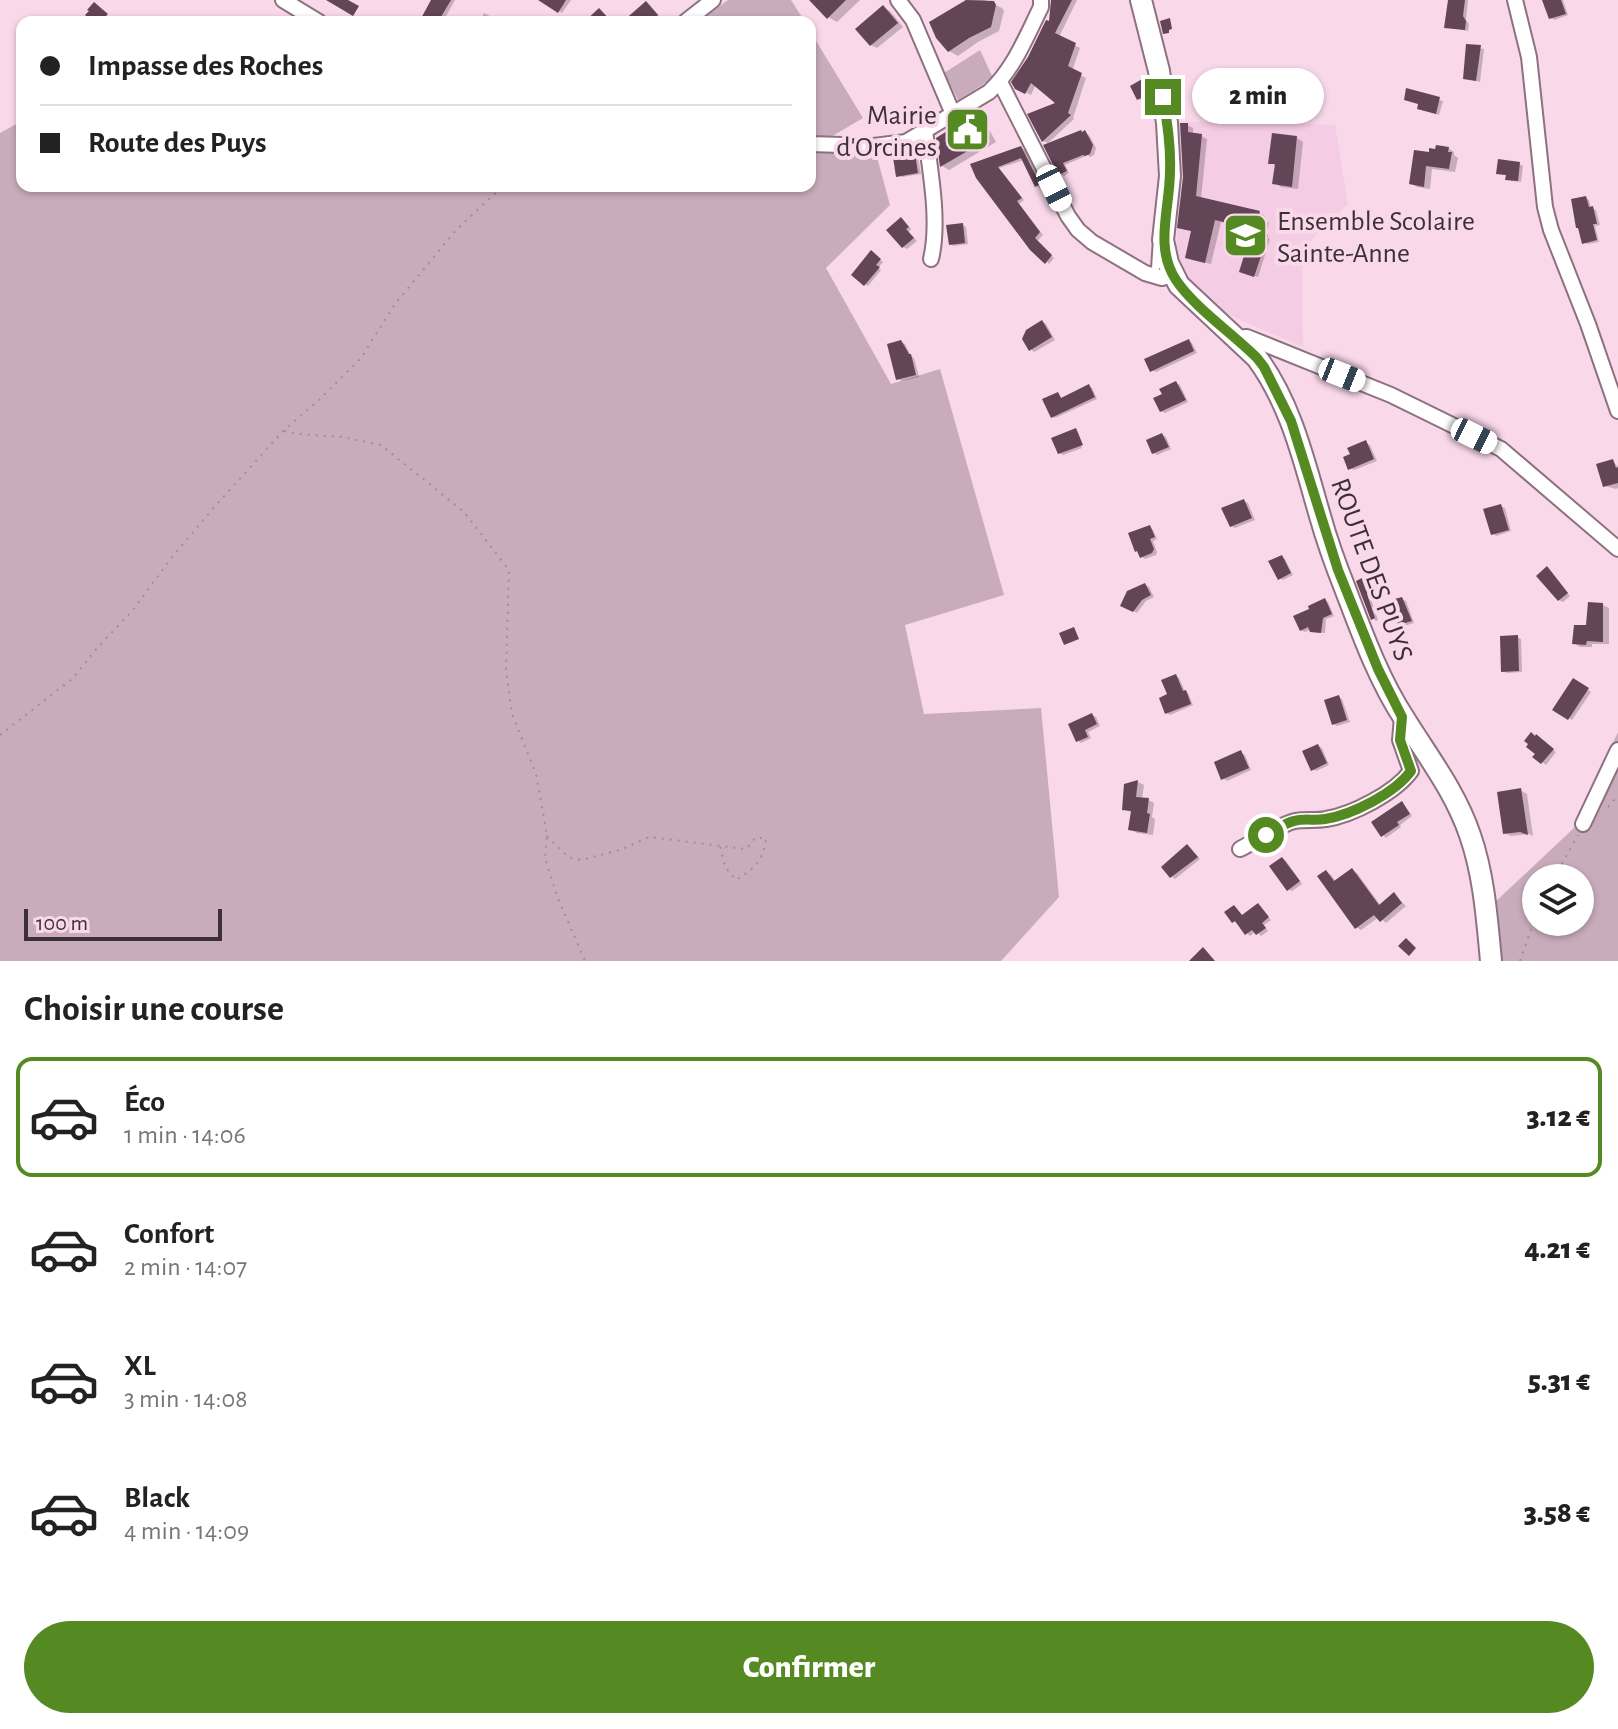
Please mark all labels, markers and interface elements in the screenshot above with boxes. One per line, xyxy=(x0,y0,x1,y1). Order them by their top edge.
text: Impasse des Roches xyxy=(88,51,323,81)
callout: 2 min xyxy=(1191,69,1323,125)
route end xyxy=(1145,79,1181,115)
text: 2 min xyxy=(1229,83,1287,109)
place label: Mairie d'Orcines xyxy=(836,102,937,162)
public building icon: Mairie d'Orcines xyxy=(944,106,992,154)
text: Route des Puys xyxy=(88,128,267,158)
car xyxy=(1033,161,1075,215)
place label: Ensemble Scolaire Sainte-Anne xyxy=(1277,208,1475,268)
school or university icon: Ensemble Scolaire Sainte-Anne xyxy=(1222,212,1270,260)
car xyxy=(1315,355,1369,395)
car xyxy=(1447,415,1501,457)
street label: ROUTE DES PUYS xyxy=(1325,475,1417,665)
route start xyxy=(1248,817,1284,853)
map controls xyxy=(1522,864,1594,936)
button: layers xyxy=(1522,864,1594,936)
scale bar xyxy=(24,905,222,941)
text: 100 m xyxy=(36,912,88,934)
text: Choisir une course xyxy=(24,991,284,1027)
icon: car xyxy=(28,1081,100,1153)
text: Éco xyxy=(124,1087,165,1117)
text: 3.12 € xyxy=(1526,1102,1590,1132)
text: 1 min · 14:06 xyxy=(124,1122,246,1148)
icon: car xyxy=(28,1213,100,1285)
text: Confort xyxy=(124,1219,214,1249)
text: 4.21 € xyxy=(1524,1234,1590,1264)
text: 2 min · 14:07 xyxy=(124,1254,247,1280)
icon: car xyxy=(28,1345,100,1417)
text: XL xyxy=(124,1351,156,1381)
text: 5.31 € xyxy=(1528,1366,1590,1396)
text: 3 min · 14:08 xyxy=(124,1386,248,1412)
icon: car xyxy=(28,1477,100,1549)
text: Black xyxy=(124,1483,190,1513)
text: 3.58 € xyxy=(1524,1498,1590,1528)
text: 4 min · 14:09 xyxy=(124,1518,249,1544)
button: Confirmer xyxy=(24,1621,1594,1713)

